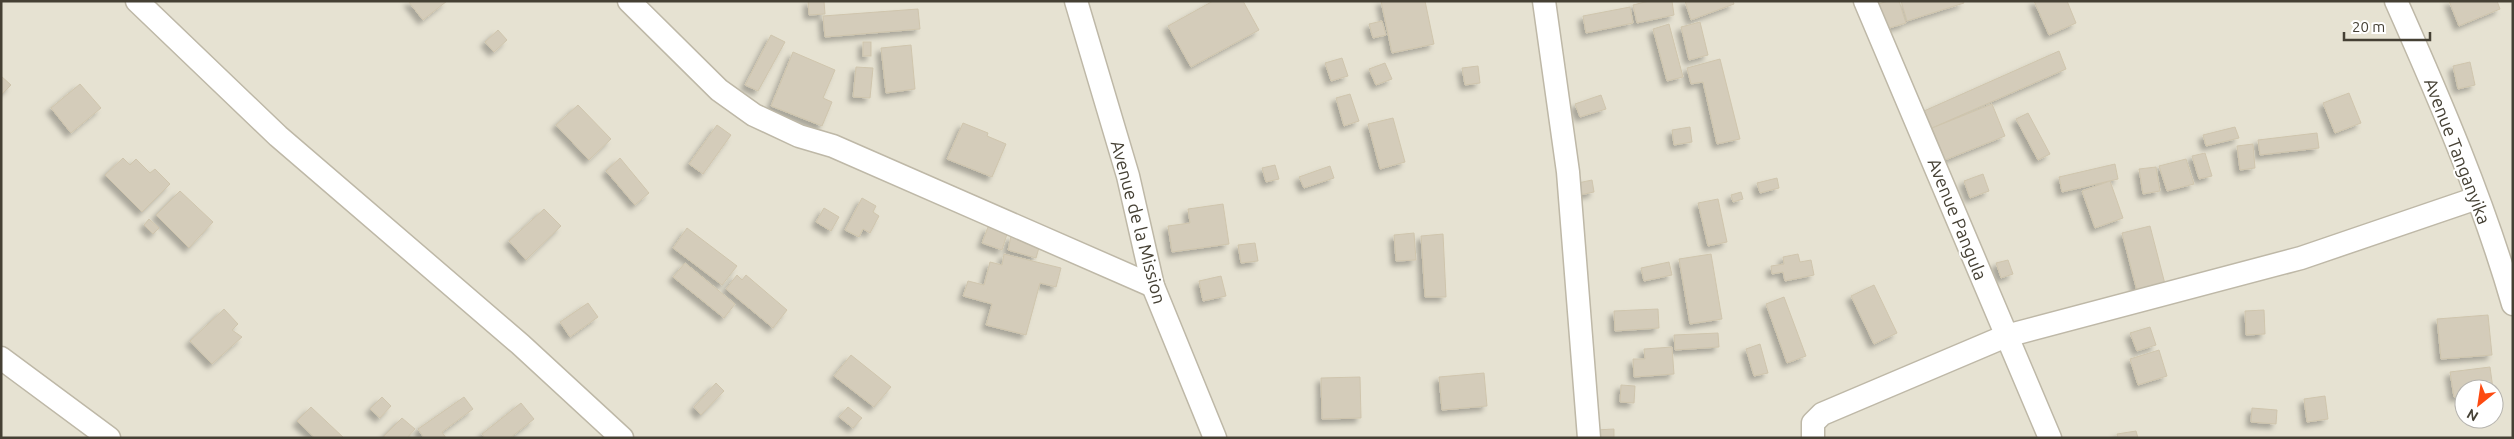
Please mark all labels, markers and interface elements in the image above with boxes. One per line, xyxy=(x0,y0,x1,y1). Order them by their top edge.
scale bar xyxy=(2344,10,2430,42)
text: 20 m xyxy=(2352,18,2385,35)
street label: Avenue Tanganyika xyxy=(2421,75,2495,227)
street label: Avenue de la Mission xyxy=(1108,138,1170,306)
street label: Avenue Pangula xyxy=(1924,155,1992,283)
north arrow xyxy=(2454,379,2504,429)
text: N xyxy=(2464,406,2481,425)

